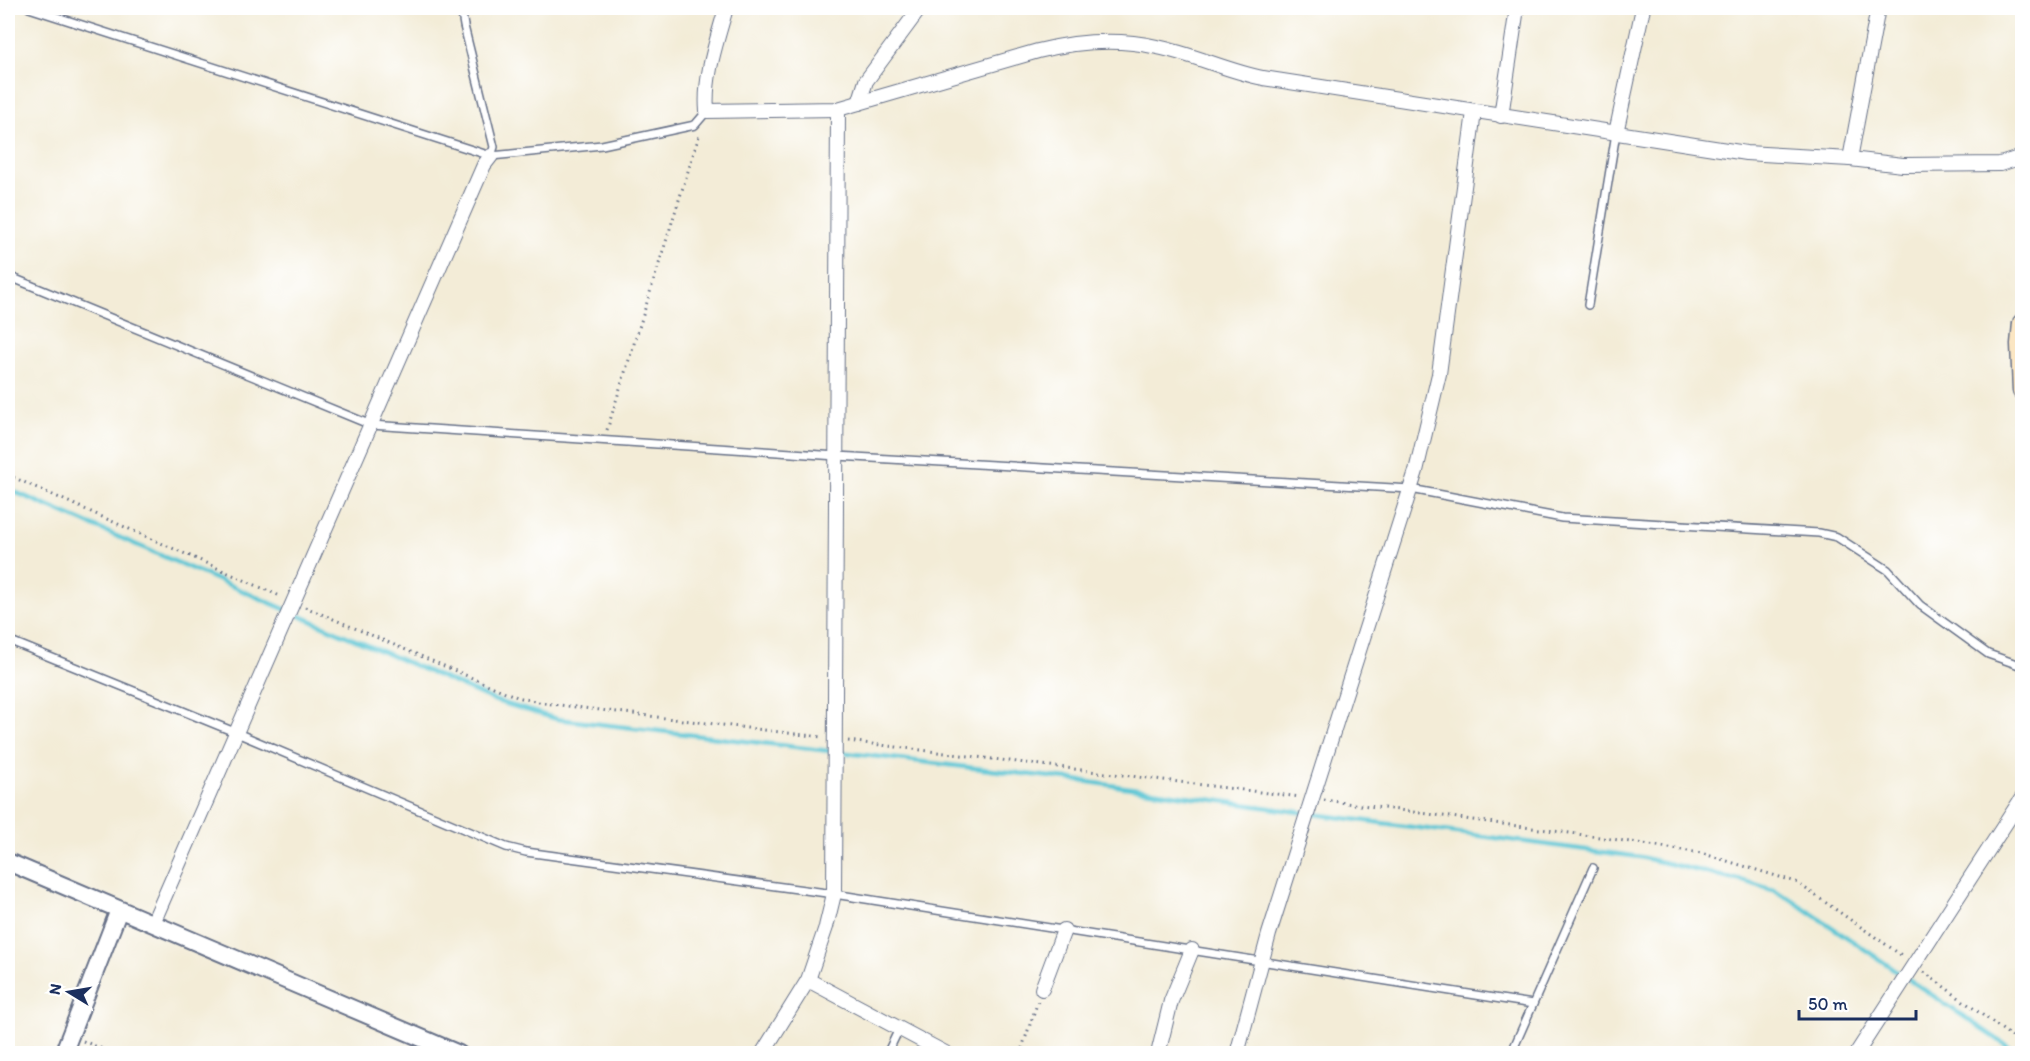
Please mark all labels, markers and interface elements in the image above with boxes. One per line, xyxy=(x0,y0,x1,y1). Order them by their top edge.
north arrow xyxy=(39,962,99,1022)
text: N xyxy=(44,982,65,996)
scale bar xyxy=(1799,983,1916,1021)
text: 50 m xyxy=(1808,993,1848,1015)

